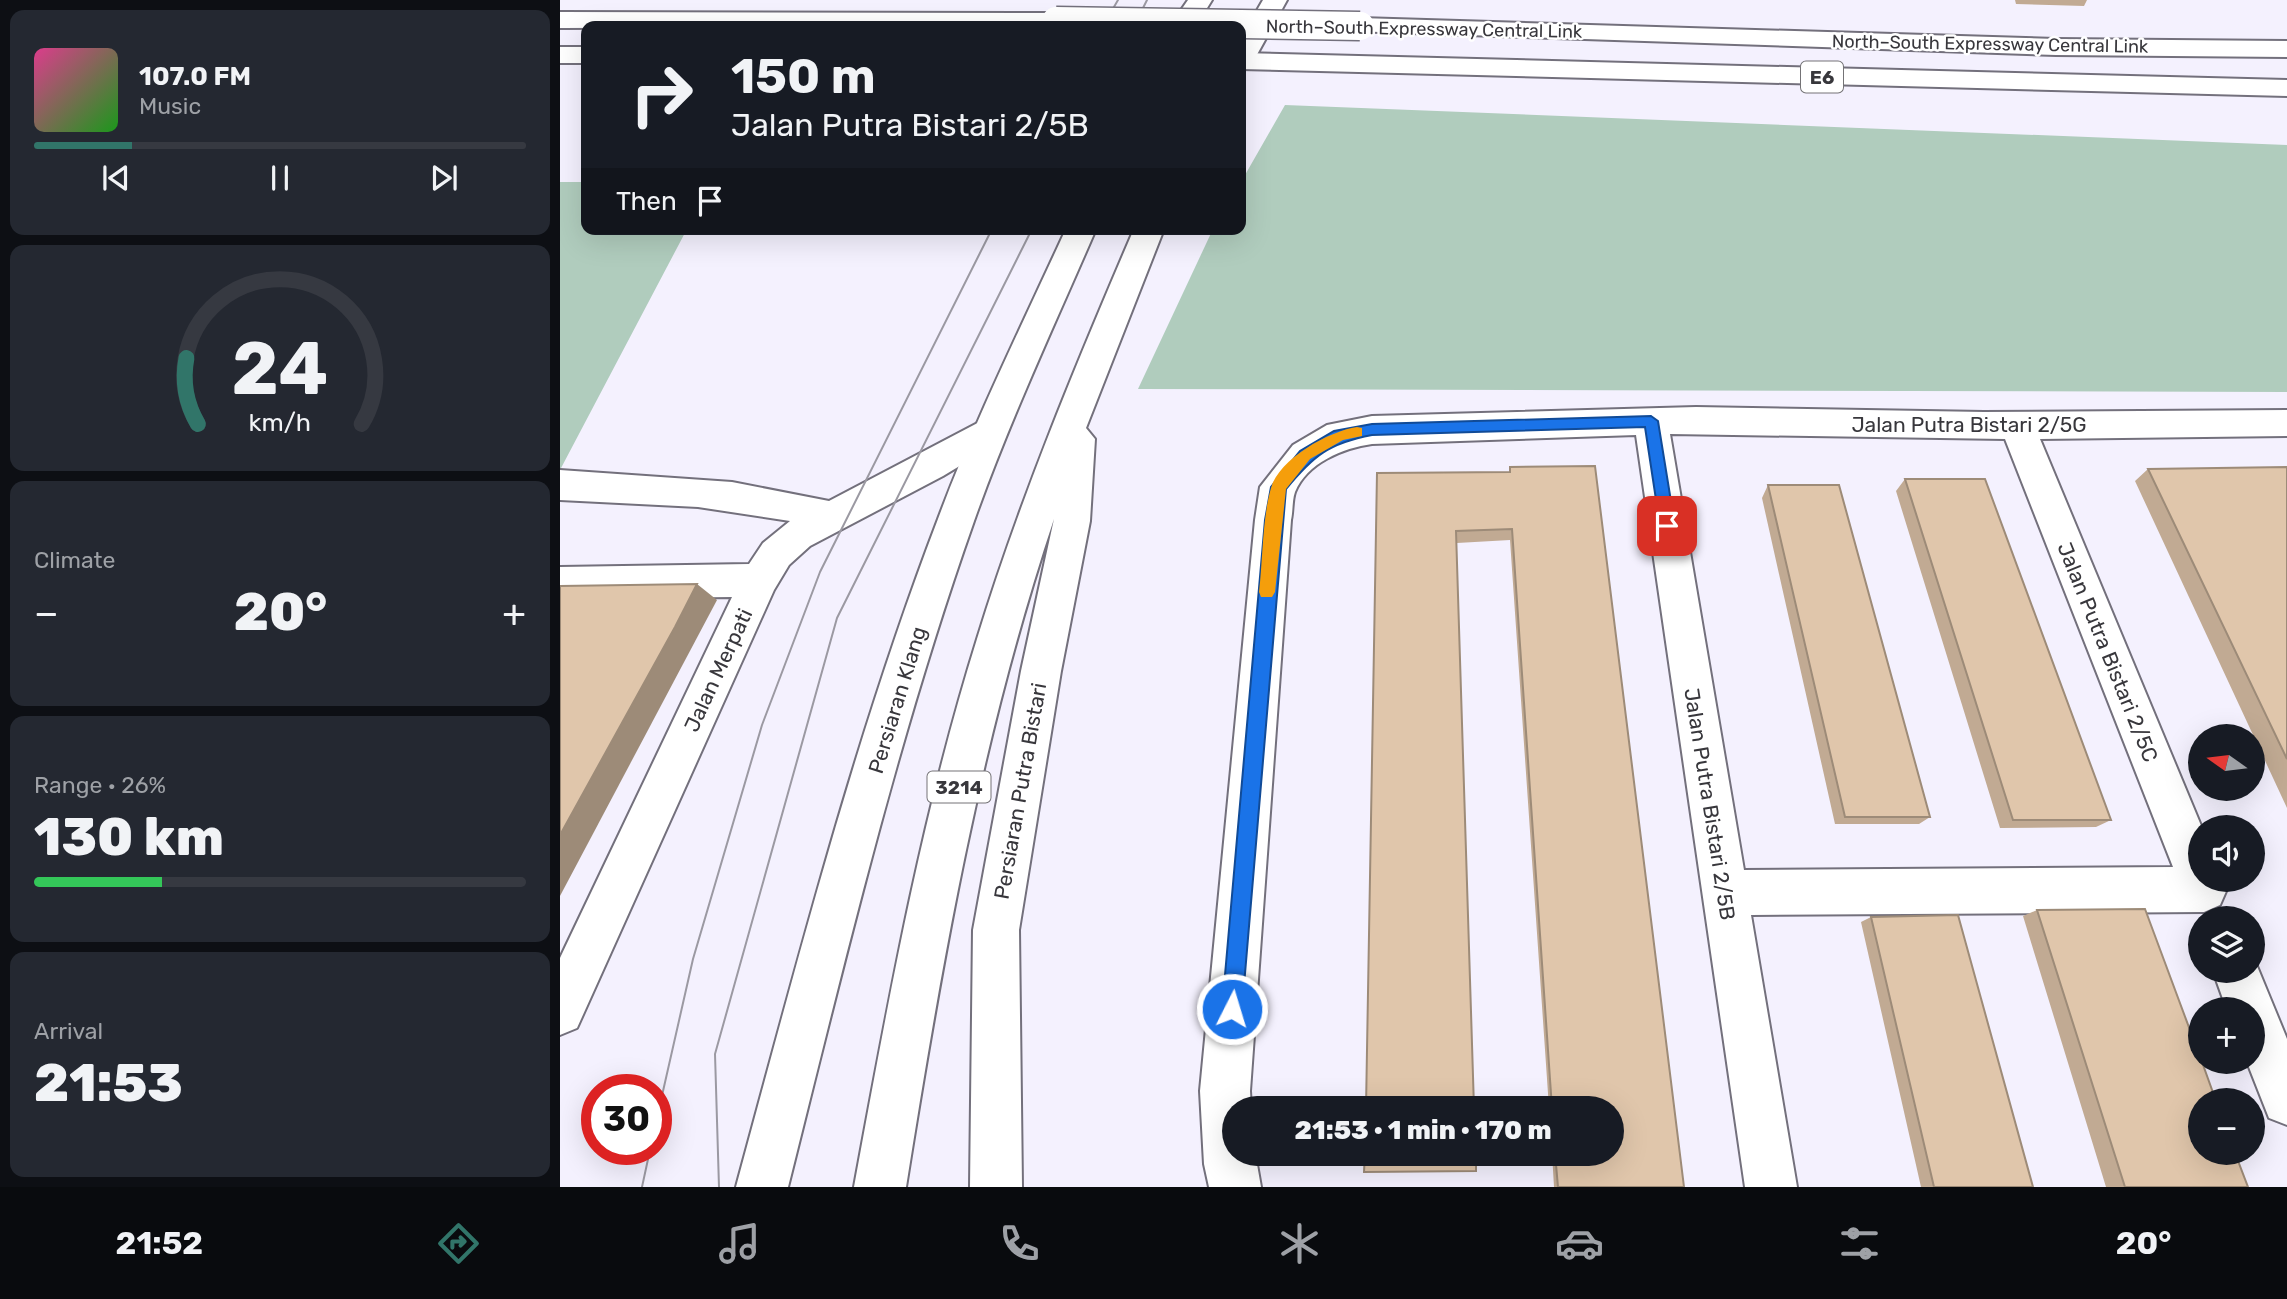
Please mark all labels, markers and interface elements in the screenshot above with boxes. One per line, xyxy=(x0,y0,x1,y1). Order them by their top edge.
street label: North–South Expressway Central Link xyxy=(1266,15,1583,43)
street label: North–South Expressway Central Link xyxy=(1832,30,2149,58)
text: 150 m xyxy=(731,47,876,105)
icon: right xyxy=(616,49,707,140)
text: 107.0 FM xyxy=(139,61,251,92)
road number: E6 xyxy=(1801,61,1843,92)
text: Music xyxy=(139,92,201,120)
text: Jalan Putra Bistari 2/5B xyxy=(731,106,1089,144)
icon: previous xyxy=(97,159,135,197)
icon: pause xyxy=(261,159,299,197)
icon: next xyxy=(425,159,463,197)
icon: arrive xyxy=(691,182,729,220)
text: Then xyxy=(616,186,677,217)
text: 24 xyxy=(232,327,328,413)
text: km/h xyxy=(249,408,311,437)
street label: Jalan Putra Bistari 2/5G xyxy=(1851,412,2087,437)
pin xyxy=(1637,496,1697,556)
icon: arrive xyxy=(1648,507,1686,545)
street label: Jalan Putra Bistari 2/5C xyxy=(2052,538,2164,766)
text: Climate xyxy=(34,546,115,574)
text: 20° xyxy=(234,581,327,643)
text: − xyxy=(34,590,59,636)
text: + xyxy=(502,590,526,636)
street label: Jalan Merpati xyxy=(679,604,757,736)
street label: Persiaran Klang xyxy=(863,624,931,776)
street label: Persiaran Putra Bistari xyxy=(989,681,1051,901)
street label: Jalan Putra Bistari 2/5B xyxy=(1679,686,1741,922)
north arrow xyxy=(2188,724,2264,802)
map controls xyxy=(2188,724,2265,1165)
text: Range · 26% xyxy=(34,771,166,799)
road number: 3214 xyxy=(928,772,990,802)
text: 130 km xyxy=(34,806,224,868)
button: sound xyxy=(2188,815,2265,892)
button: layers xyxy=(2188,906,2265,983)
position arrow xyxy=(1195,972,1269,1046)
button: + xyxy=(2188,997,2265,1074)
text: Arrival xyxy=(34,1017,103,1045)
text: 21:53 xyxy=(34,1052,183,1114)
speed limit sign: 30 xyxy=(581,1074,672,1165)
button: − xyxy=(2188,1088,2265,1165)
text: 21:53 · 1 min · 170 m xyxy=(1294,1115,1552,1146)
icon: directions xyxy=(434,1219,483,1268)
icon: music xyxy=(715,1219,764,1268)
icon: phone xyxy=(995,1219,1044,1268)
icon: climate xyxy=(1275,1219,1324,1268)
icon: car xyxy=(1555,1219,1604,1268)
icon: filters xyxy=(1835,1219,1884,1268)
text: 21:52 xyxy=(116,1224,203,1262)
text: 20° xyxy=(2116,1224,2171,1262)

